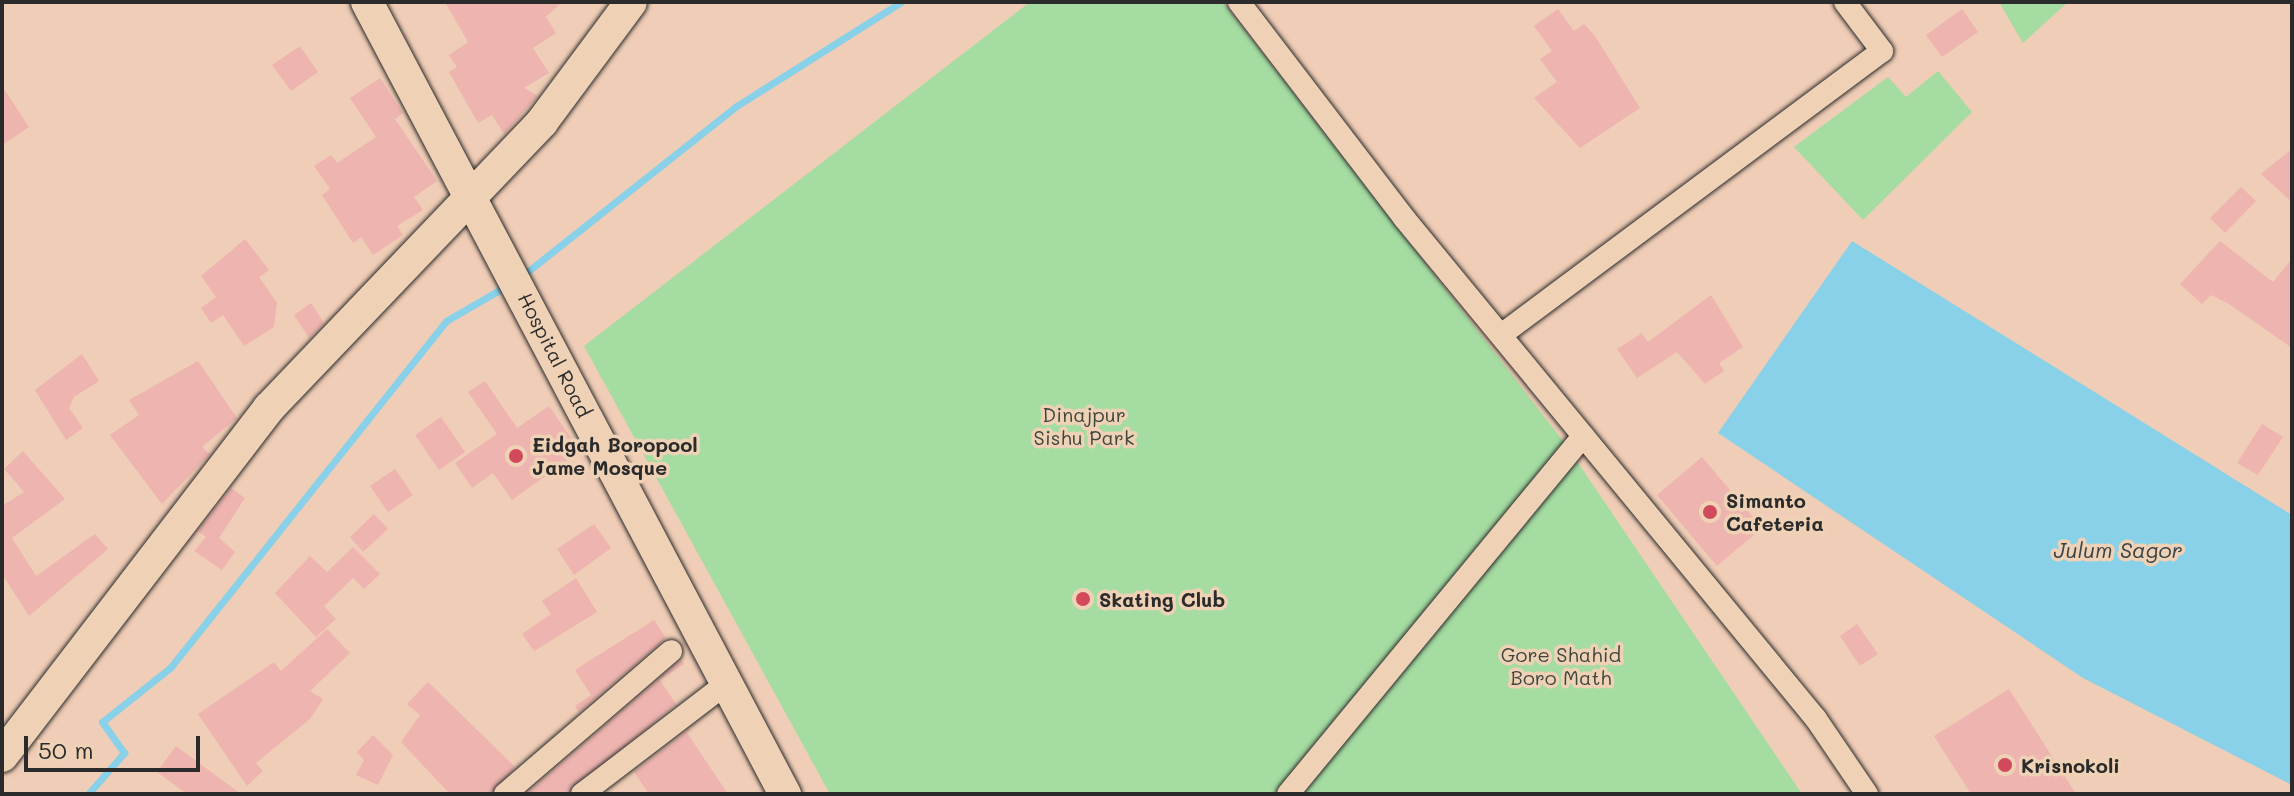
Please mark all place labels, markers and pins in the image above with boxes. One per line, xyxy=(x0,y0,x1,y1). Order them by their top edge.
place label: Eidgah Boropool Jame Mosque xyxy=(532,432,698,479)
marker: Eidgah Boropool Jame Mosque xyxy=(507,447,525,465)
place label: Simanto Cafeteria xyxy=(1726,488,1824,535)
marker: Simanto Cafeteria xyxy=(1701,503,1719,521)
place label: Skating Club xyxy=(1099,587,1225,611)
marker: Skating Club xyxy=(1074,590,1092,608)
place label: Krisnokoli xyxy=(2021,753,2120,777)
marker: Krisnokoli xyxy=(1996,756,2014,774)

